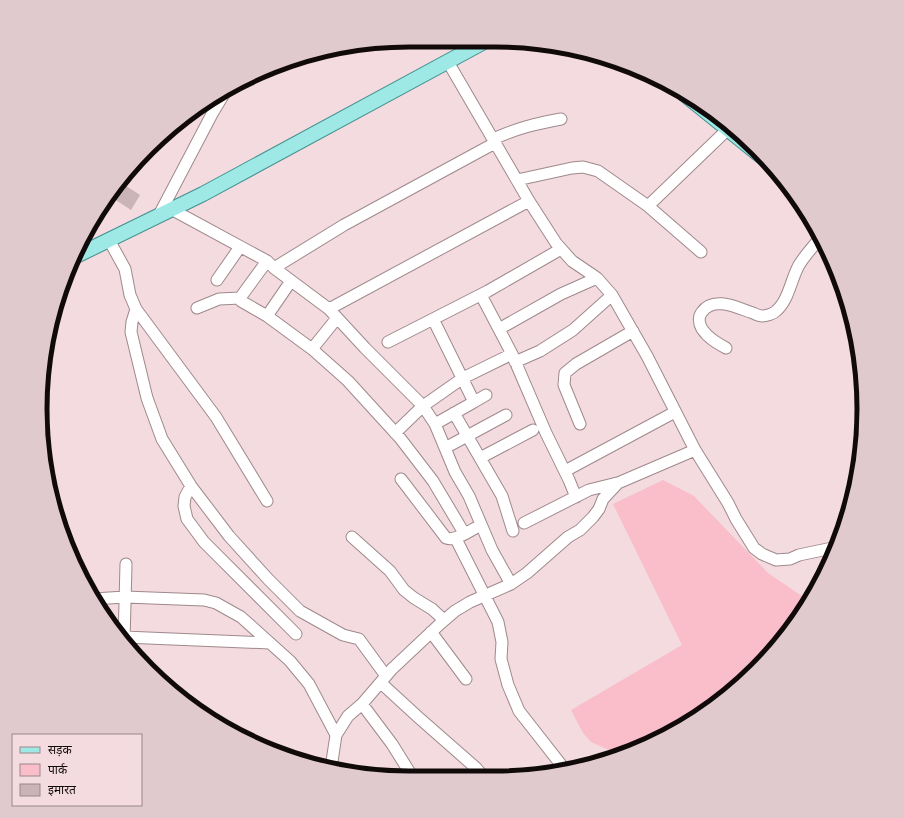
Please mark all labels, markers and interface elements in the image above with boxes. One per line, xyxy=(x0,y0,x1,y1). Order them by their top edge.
legend xyxy=(12,734,142,806)
text: सड़क xyxy=(48,743,73,759)
text: पार्क xyxy=(48,763,68,779)
text: इमारत xyxy=(48,783,77,799)

